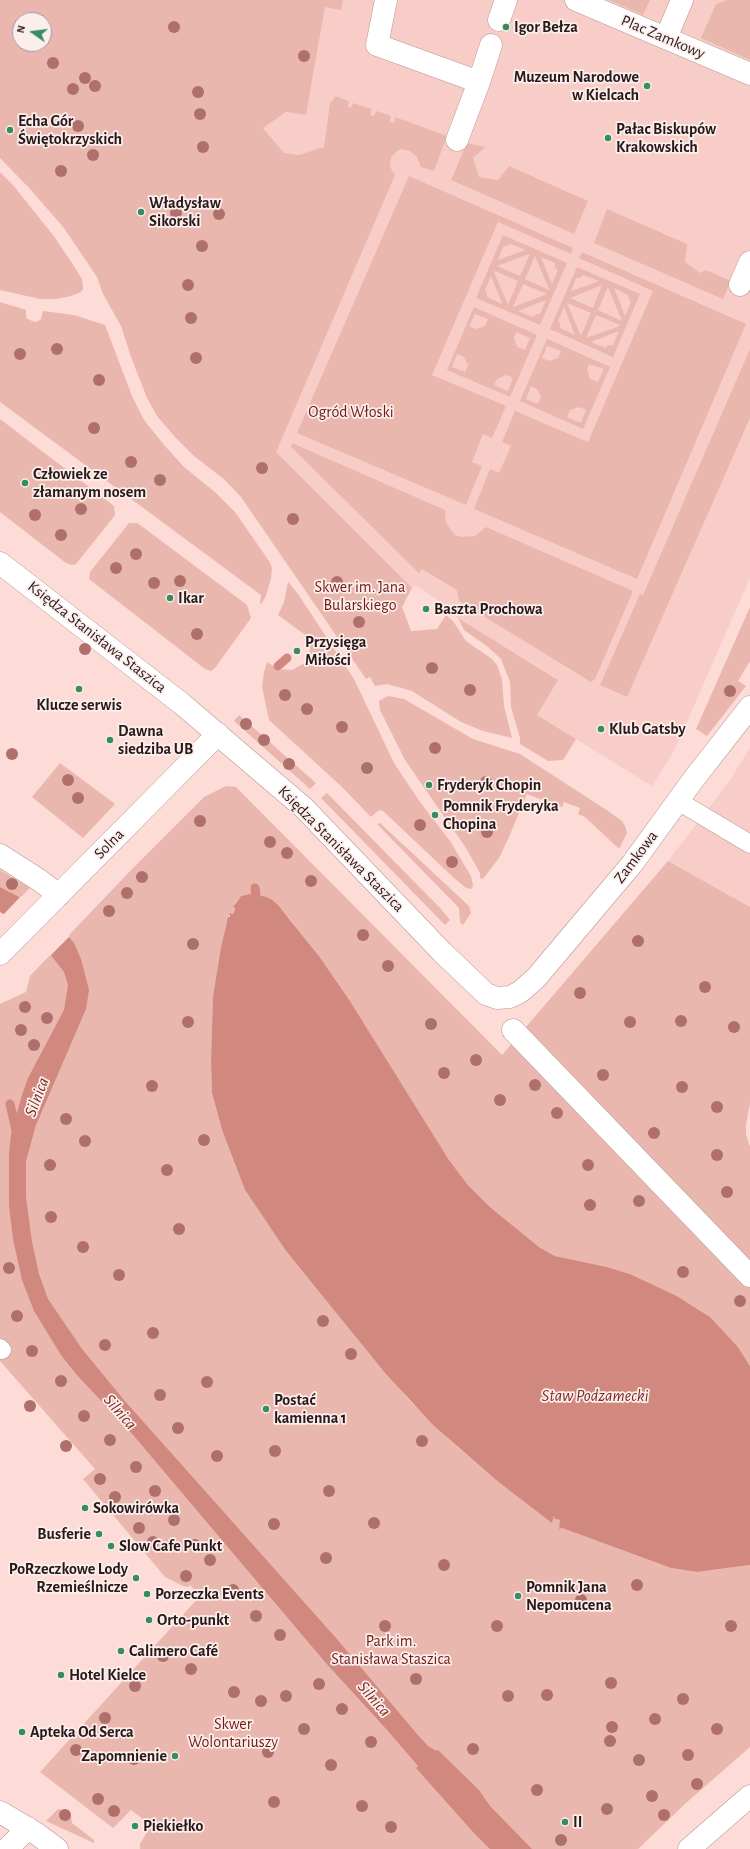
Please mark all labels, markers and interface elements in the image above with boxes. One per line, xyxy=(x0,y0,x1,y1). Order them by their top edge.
street label: Plac Zamkowy xyxy=(618,11,708,63)
north arrow xyxy=(12,12,52,52)
place label: Igor Bełza xyxy=(514,17,578,37)
marker: Igor Bełza xyxy=(501,22,511,32)
text: N xyxy=(15,24,27,34)
place label: Muzeum Narodowe w Kielcach xyxy=(514,67,639,105)
marker: Muzeum Narodowe w Kielcach xyxy=(642,81,652,91)
place label: Echa Gór Świętokrzyskich xyxy=(18,111,122,149)
place label: Pałac Biskupów Krakowskich xyxy=(616,119,716,157)
marker: Echa Gór Świętokrzyskich xyxy=(5,125,15,135)
marker: Pałac Biskupów Krakowskich xyxy=(603,133,613,143)
place label: Władysław Sikorski xyxy=(149,193,221,231)
marker: Władysław Sikorski xyxy=(136,207,146,217)
park label: Ogród Włoski xyxy=(308,402,394,422)
place label: Człowiek ze złamanym nosem xyxy=(33,464,146,502)
marker: Człowiek ze złamanym nosem xyxy=(20,478,30,488)
street label: Księdza Stanisława Staszica xyxy=(24,577,170,697)
park label: Skwer im. Jana Bularskiego xyxy=(315,577,405,615)
place label: Ikar xyxy=(178,588,204,608)
marker: Ikar xyxy=(165,593,175,603)
place label: Baszta Prochowa xyxy=(434,599,543,619)
marker: Baszta Prochowa xyxy=(421,604,431,614)
place label: Przysięga Miłości xyxy=(305,632,366,670)
marker: Przysięga Miłości xyxy=(292,646,302,656)
marker: Klucze serwis xyxy=(74,684,84,694)
place label: Klucze serwis xyxy=(36,695,122,715)
place label: Klub Gatsby xyxy=(609,719,686,739)
place label: Dawna siedziba UB xyxy=(118,721,193,759)
marker: Klub Gatsby xyxy=(596,724,606,734)
marker: Dawna siedziba UB xyxy=(105,735,115,745)
place label: Fryderyk Chopin xyxy=(437,775,541,795)
marker: Fryderyk Chopin xyxy=(424,780,434,790)
street label: Księdza Stanisława Staszica xyxy=(274,782,408,916)
place label: Pomnik Fryderyka Chopina xyxy=(443,796,559,834)
marker: Pomnik Fryderyka Chopina xyxy=(430,810,440,820)
street label: Solna xyxy=(90,825,128,863)
street label: Zamkowa xyxy=(610,827,662,887)
water label: Silnica xyxy=(20,1074,54,1120)
water label: Staw Podzamecki xyxy=(542,1386,648,1406)
water label: Silnica xyxy=(99,1390,141,1434)
place label: Postać kamienna 1 xyxy=(274,1390,347,1428)
marker: Postać kamienna 1 xyxy=(261,1404,271,1414)
place label: Sokowirówka xyxy=(93,1498,179,1518)
marker: Sokowirówka xyxy=(80,1503,90,1513)
place label: Busferie xyxy=(37,1524,91,1544)
marker: Busferie xyxy=(94,1529,104,1539)
place label: Slow Cafe Punkt xyxy=(119,1536,222,1556)
marker: Slow Cafe Punkt xyxy=(106,1541,116,1551)
place label: PoRzeczkowe Lody Rzemieślnicze xyxy=(9,1559,128,1597)
marker: PoRzeczkowe Lody Rzemieślnicze xyxy=(131,1573,141,1583)
place label: Pomnik Jana Nepomucena xyxy=(526,1577,612,1615)
place label: Porzeczka Events xyxy=(155,1584,264,1604)
marker: Porzeczka Events xyxy=(142,1589,152,1599)
marker: Pomnik Jana Nepomucena xyxy=(513,1591,523,1601)
place label: Orto-punkt xyxy=(157,1610,229,1630)
marker: Orto-punkt xyxy=(144,1615,154,1625)
park label: Park im. Stanisława Staszica xyxy=(331,1631,451,1669)
place label: Calimero Café xyxy=(129,1641,218,1661)
marker: Calimero Café xyxy=(116,1646,126,1656)
place label: Hotel Kielce xyxy=(69,1665,146,1685)
marker: Hotel Kielce xyxy=(56,1670,66,1680)
water label: Silnica xyxy=(353,1677,395,1721)
park label: Skwer Wolontariuszy xyxy=(188,1714,278,1752)
place label: Apteka Od Serca xyxy=(30,1722,134,1742)
marker: Apteka Od Serca xyxy=(17,1727,27,1737)
place label: Zapomnienie xyxy=(81,1746,167,1766)
marker: Zapomnienie xyxy=(170,1751,180,1761)
place label: II xyxy=(573,1812,582,1832)
place label: Piekiełko xyxy=(143,1816,203,1836)
marker: II xyxy=(560,1817,570,1827)
marker: Piekiełko xyxy=(130,1821,140,1831)

